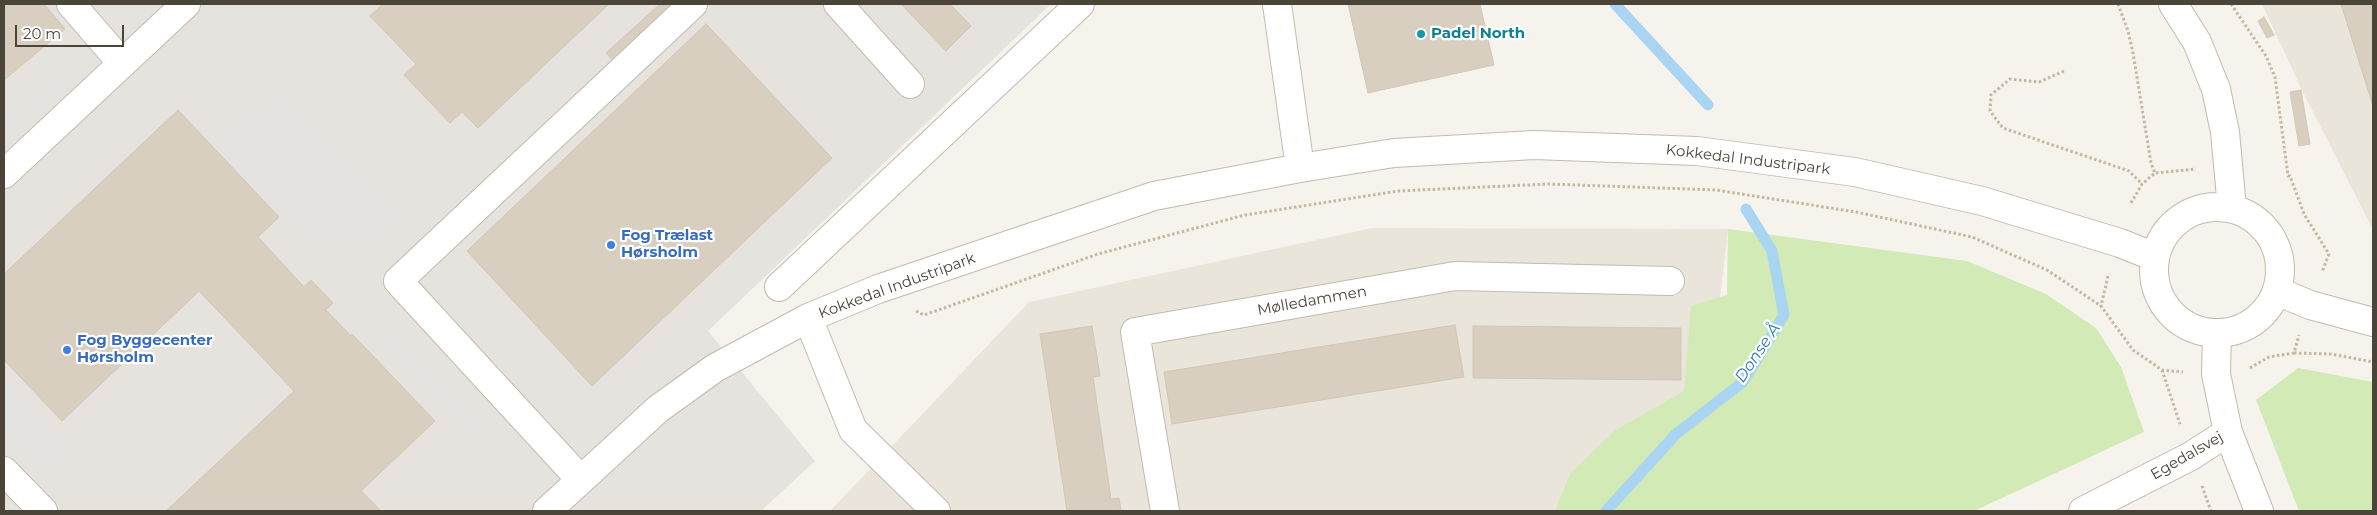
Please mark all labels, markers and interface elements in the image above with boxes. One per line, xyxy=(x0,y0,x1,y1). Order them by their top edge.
scale bar xyxy=(18,15,126,47)
text: 20 m xyxy=(23,24,61,43)
place label: Padel North xyxy=(1431,25,1525,43)
marker: Padel North xyxy=(1415,28,1427,40)
street label: Kokkedal Industripark xyxy=(1665,141,1831,179)
place label: Fog Trælast Hørsholm xyxy=(621,227,713,262)
marker: Fog Trælast Hørsholm xyxy=(605,239,617,251)
street label: Kokkedal Industripark xyxy=(816,249,978,323)
street label: Mølledammen xyxy=(1256,283,1368,319)
water label: Donse Å xyxy=(1731,320,1785,386)
place label: Fog Byggecenter Hørsholm xyxy=(77,332,212,367)
marker: Fog Byggecenter Hørsholm xyxy=(61,344,73,356)
street label: Egedalsvej xyxy=(2148,428,2226,484)

